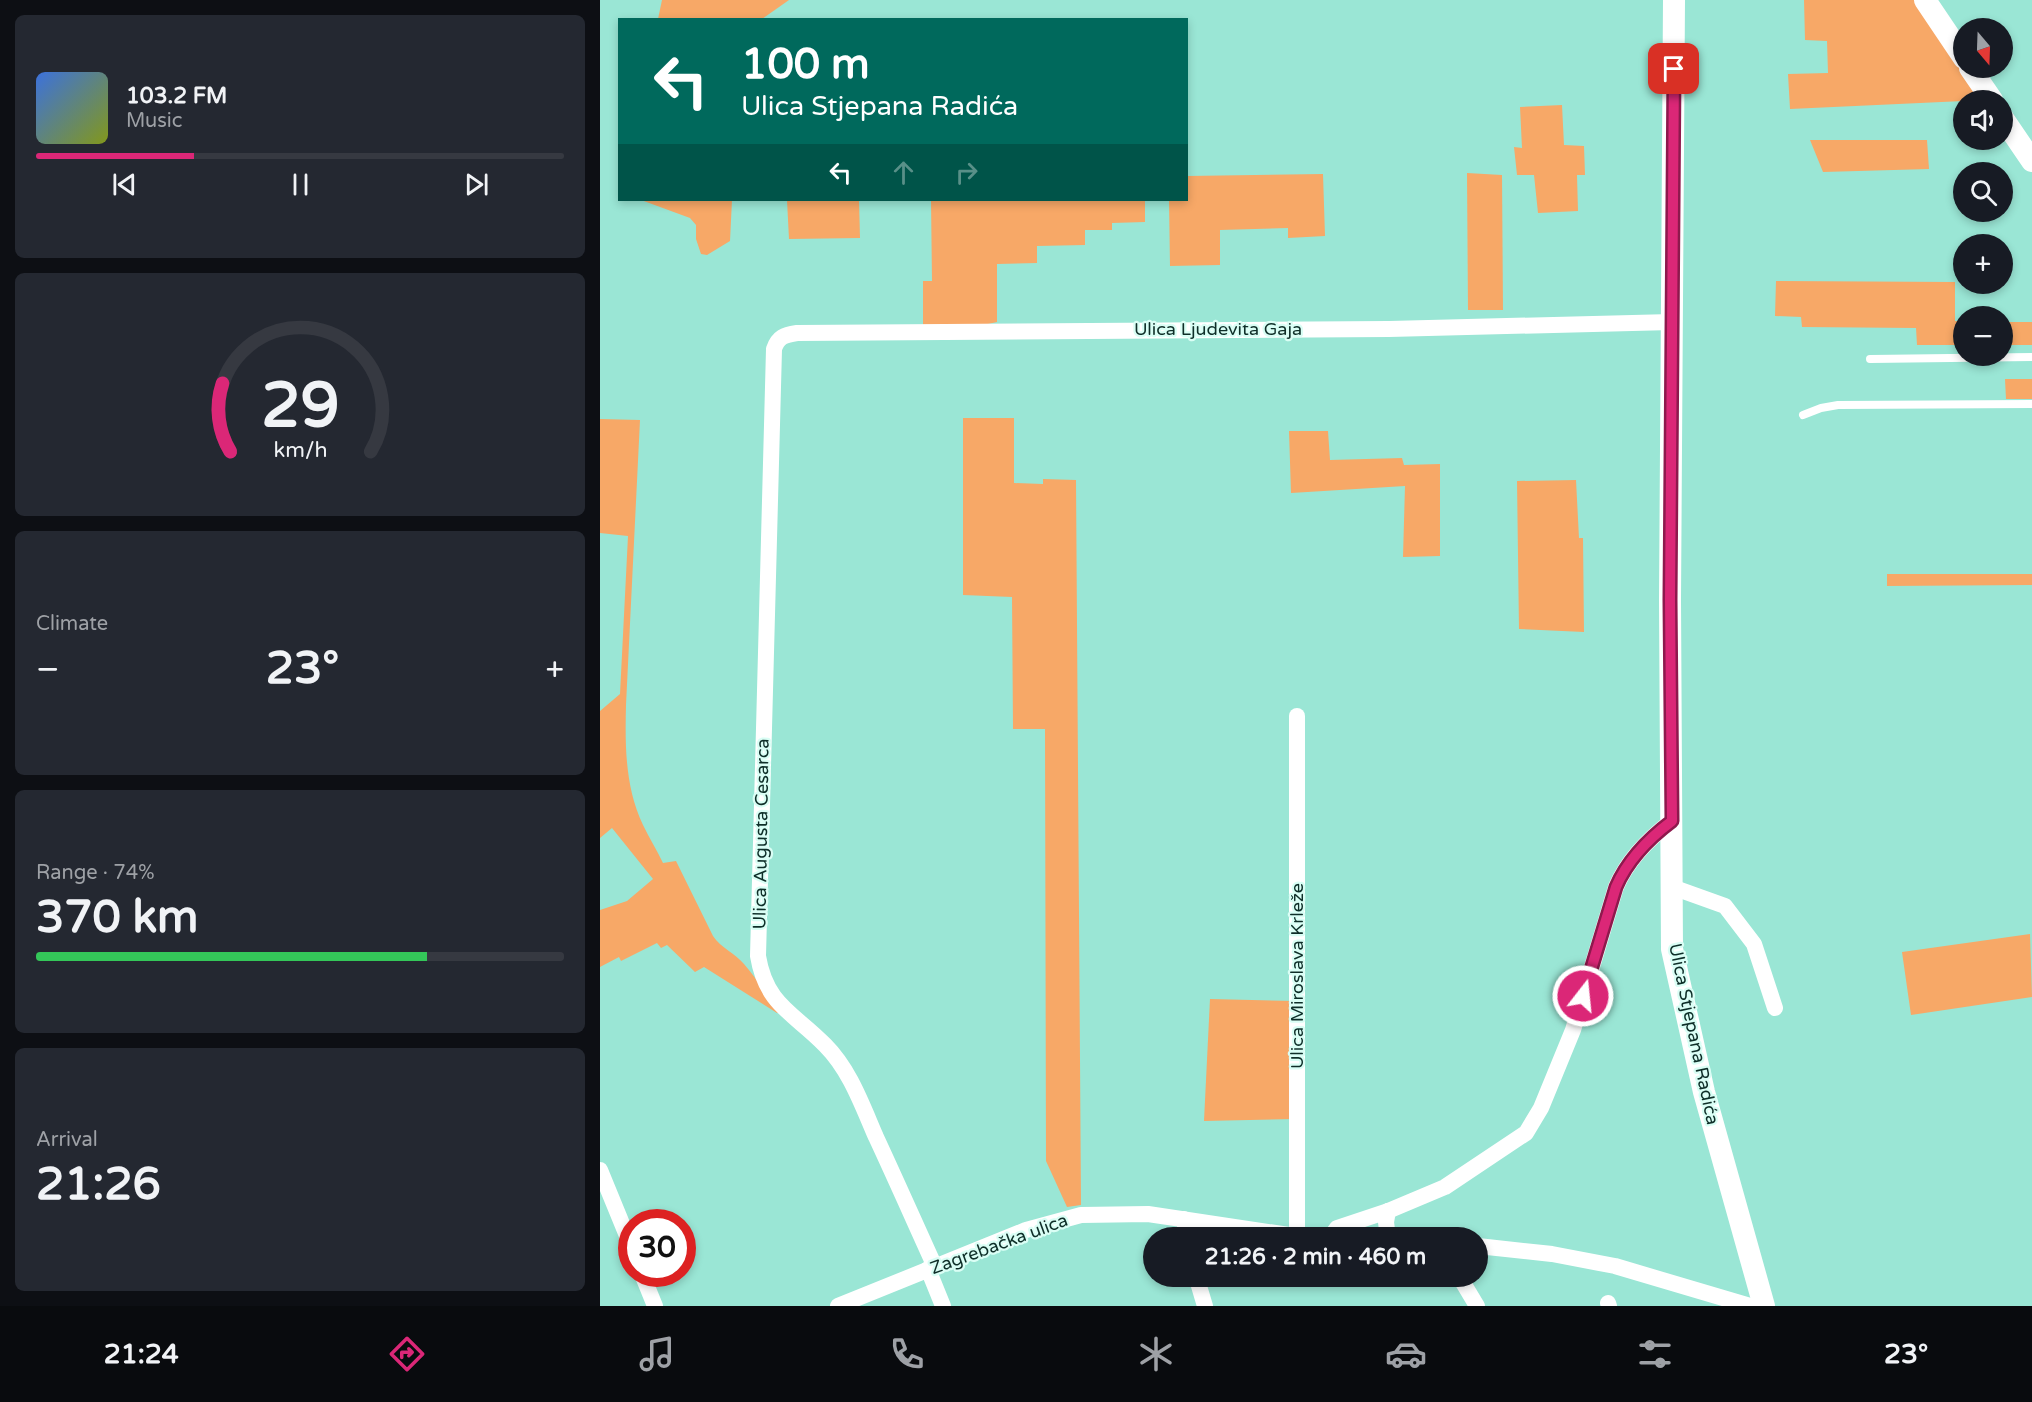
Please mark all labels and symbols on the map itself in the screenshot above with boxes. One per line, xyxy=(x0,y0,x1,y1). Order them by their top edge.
north arrow xyxy=(1953,18,2013,78)
pin xyxy=(1648,43,1699,94)
street label: Ulica Ljudevita Gaja xyxy=(1134,318,1302,340)
street label: Ulica Augusta Cesarca xyxy=(748,738,774,930)
street label: Ulica Miroslava Krleže xyxy=(1286,883,1308,1069)
street label: Ulica Stjepana Radića xyxy=(1664,941,1724,1127)
position arrow xyxy=(1551,964,1615,1028)
speed limit sign: 30 xyxy=(618,1209,696,1287)
street label: Zagrebačka ulica xyxy=(927,1209,1071,1279)

